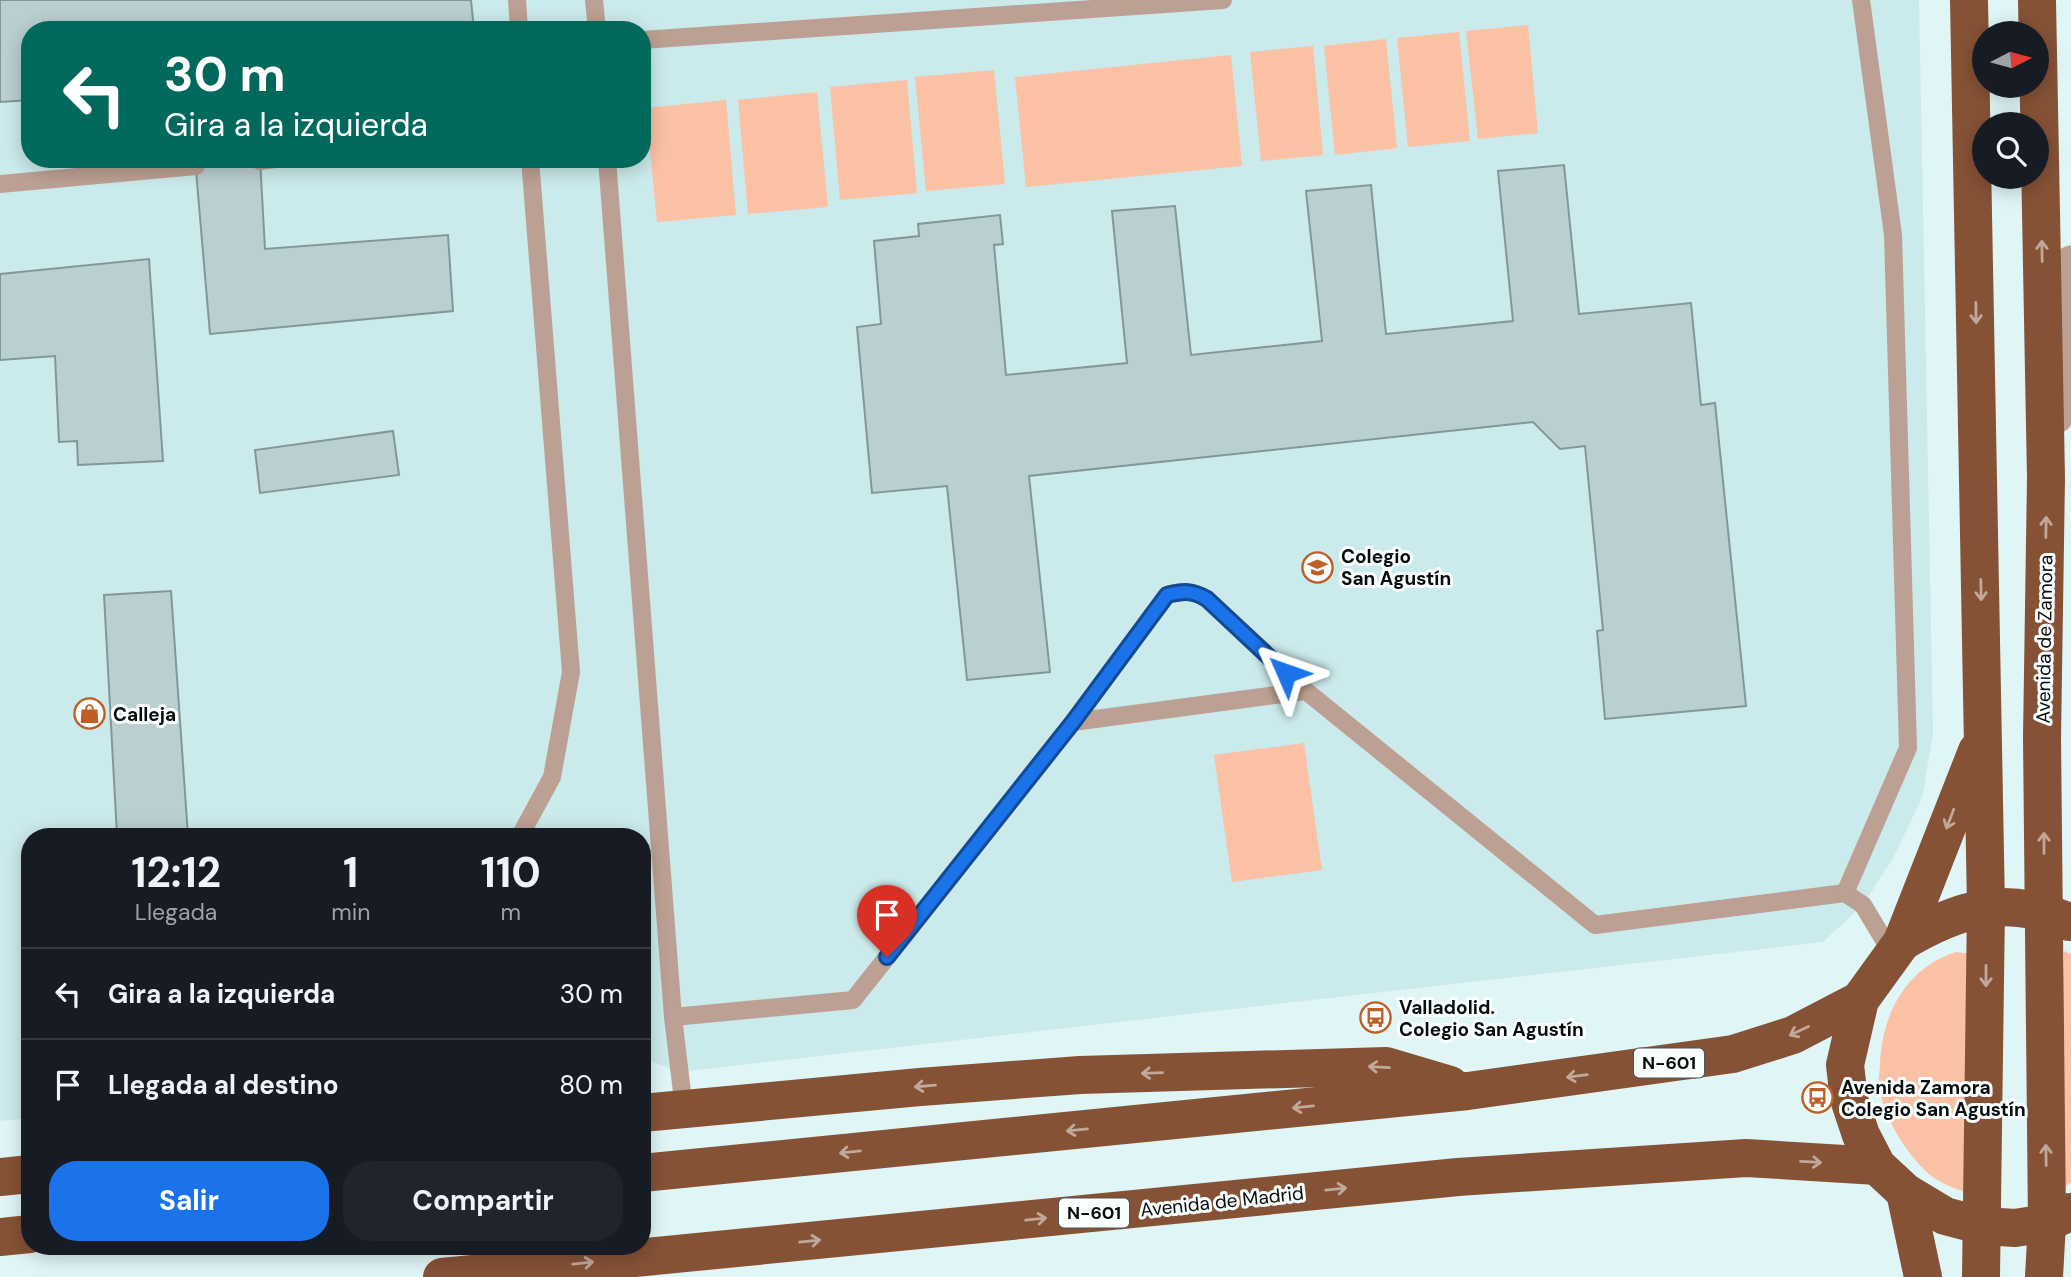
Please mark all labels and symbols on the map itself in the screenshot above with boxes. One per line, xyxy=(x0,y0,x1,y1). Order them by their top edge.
north arrow xyxy=(1972,21,2049,98)
one-way arrow xyxy=(2035,239,2048,262)
one-way arrow xyxy=(1969,301,1982,324)
one-way arrow xyxy=(2039,516,2052,539)
place label: Colegio San Agustín xyxy=(1341,544,1451,591)
school or university icon: Colegio San Agustín xyxy=(1301,550,1335,584)
street label: Avenida de Zamora xyxy=(2031,554,2058,724)
one-way arrow xyxy=(1975,578,1988,601)
position arrow xyxy=(1249,636,1323,710)
shop icon: Calleja xyxy=(73,697,107,731)
place label: Calleja xyxy=(113,702,176,727)
one-way arrow xyxy=(1943,808,1956,830)
one-way arrow xyxy=(2037,832,2051,855)
pin xyxy=(857,885,917,957)
one-way arrow xyxy=(1979,964,1993,987)
place label: Valladolid. Colegio San Agustín xyxy=(1399,995,1584,1042)
bus stop icon: Valladolid. Colegio San Agustín xyxy=(1359,1001,1393,1035)
one-way arrow xyxy=(1789,1025,1810,1038)
road number: N-601 xyxy=(1634,1048,1704,1078)
one-way arrow xyxy=(1368,1061,1391,1074)
one-way arrow xyxy=(1141,1066,1164,1080)
one-way arrow xyxy=(1566,1069,1589,1082)
place label: Avenida Zamora Colegio San Agustín xyxy=(1841,1075,2026,1122)
one-way arrow xyxy=(914,1080,937,1093)
bus stop icon: Avenida Zamora Colegio San Agustín xyxy=(1801,1081,1835,1115)
one-way arrow xyxy=(1292,1101,1315,1114)
one-way arrow xyxy=(1066,1124,1088,1137)
one-way arrow xyxy=(2039,1143,2053,1166)
one-way arrow xyxy=(839,1146,862,1159)
one-way arrow xyxy=(1800,1156,1822,1169)
street label: Avenida de Madrid xyxy=(1139,1180,1305,1223)
one-way arrow xyxy=(1324,1183,1346,1196)
road number: N-601 xyxy=(1059,1198,1129,1228)
one-way arrow xyxy=(1024,1212,1047,1225)
one-way arrow xyxy=(798,1234,820,1247)
one-way arrow xyxy=(571,1256,594,1269)

